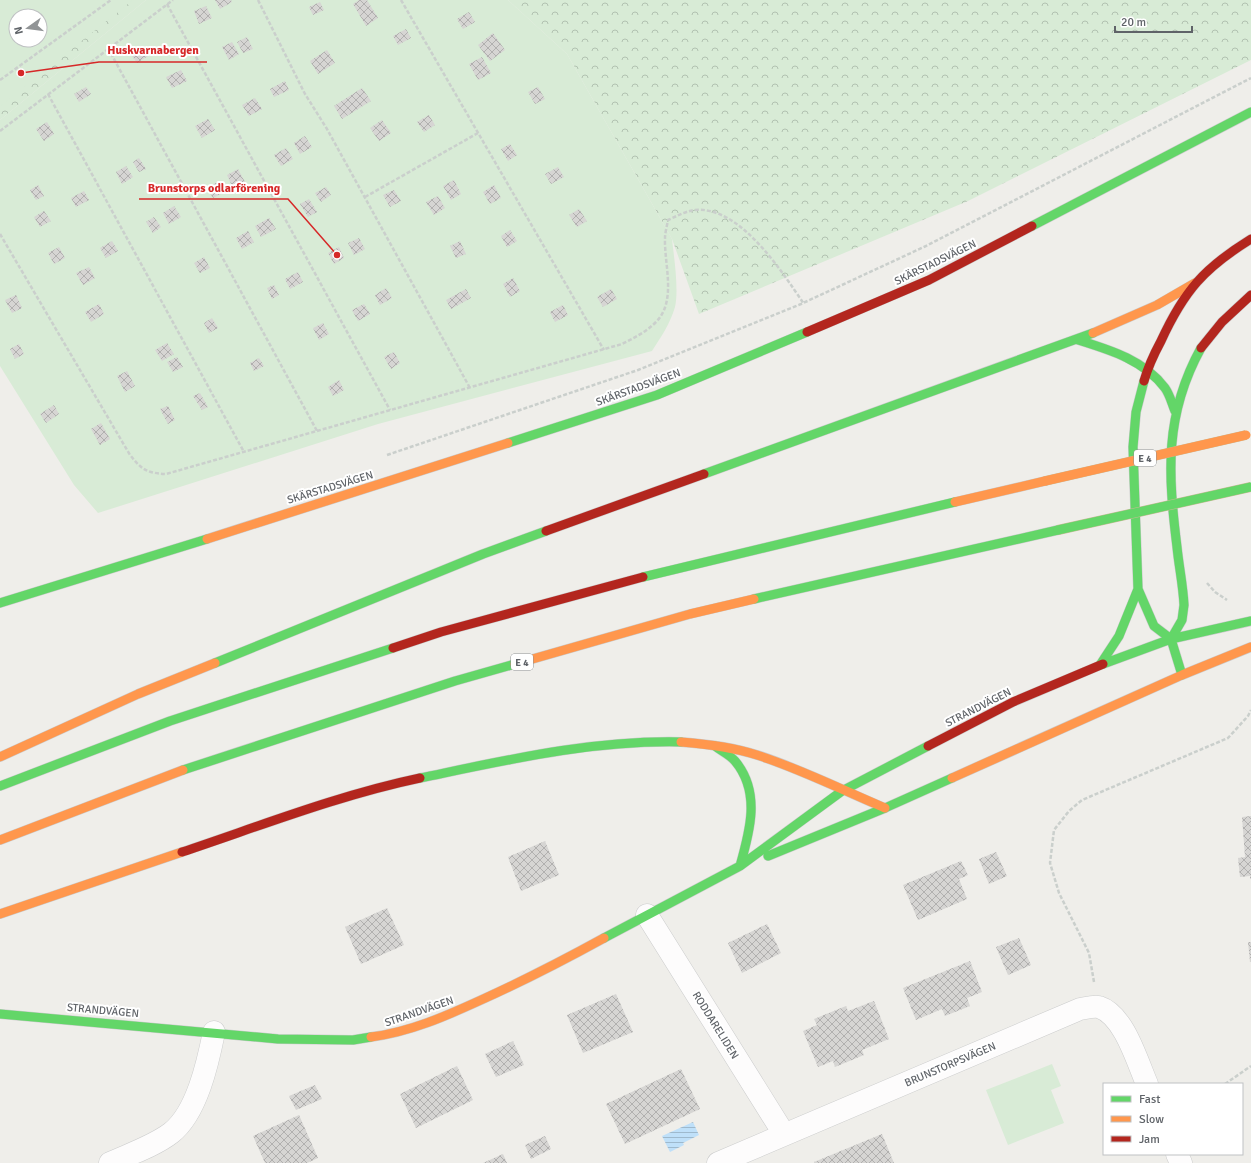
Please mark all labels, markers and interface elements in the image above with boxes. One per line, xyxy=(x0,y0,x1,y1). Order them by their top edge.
north arrow xyxy=(8,8,48,48)
scale bar xyxy=(1115,8,1192,34)
text: 20 m xyxy=(1121,15,1146,30)
text: N xyxy=(12,25,26,36)
callout: Huskvarnabergen xyxy=(99,38,207,62)
text: Huskvarnabergen xyxy=(107,43,199,58)
callout: Brunstorps odlarförening xyxy=(139,175,288,199)
text: Brunstorps odlarförening xyxy=(148,181,281,196)
street label: SKÄRSTADSVÄGEN xyxy=(892,236,978,288)
street label: SKÄRSTADSVÄGEN xyxy=(594,365,682,409)
road number: E 4 xyxy=(1134,450,1156,466)
street label: SKÄRSTADSVÄGEN xyxy=(285,467,375,507)
road number: E 4 xyxy=(511,654,533,670)
street label: STRANDVÄGEN xyxy=(943,684,1013,730)
street label: RODDARELIDEN xyxy=(690,989,742,1061)
street label: STRANDVÄGEN xyxy=(383,993,455,1029)
street label: STRANDVÄGEN xyxy=(66,1000,140,1020)
street label: BRUNSTORPSVÄGEN xyxy=(902,1038,998,1090)
legend xyxy=(1103,1083,1243,1155)
text: Fast xyxy=(1139,1092,1160,1107)
text: Slow xyxy=(1139,1112,1164,1127)
text: Jam xyxy=(1139,1132,1160,1147)

